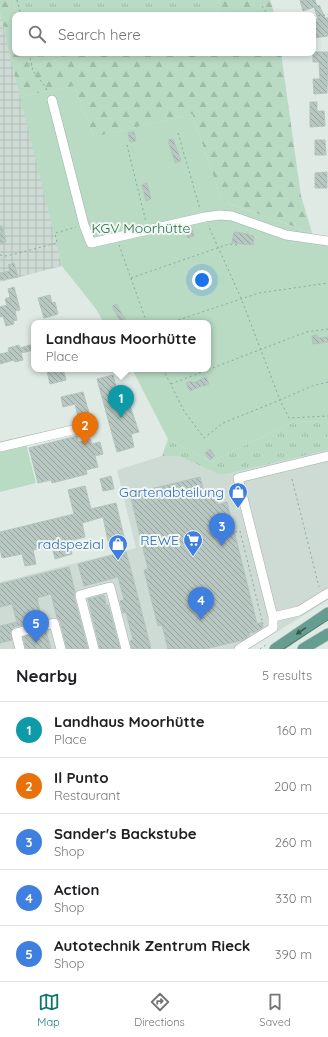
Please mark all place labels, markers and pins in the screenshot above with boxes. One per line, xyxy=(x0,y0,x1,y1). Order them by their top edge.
pin: 1 xyxy=(108,385,134,418)
pin: 2 xyxy=(72,412,98,445)
shop icon: Gartenabteilung xyxy=(227,481,249,509)
place label: Gartenabteilung xyxy=(119,483,224,501)
pin: 3 xyxy=(209,513,235,546)
supermarket icon: REWE xyxy=(182,529,204,557)
place label: REWE xyxy=(140,531,179,549)
shop icon: radspezial xyxy=(107,533,129,561)
place label: radspezial xyxy=(37,535,104,553)
pin: 4 xyxy=(188,587,214,620)
pin: 5 xyxy=(23,610,49,643)

